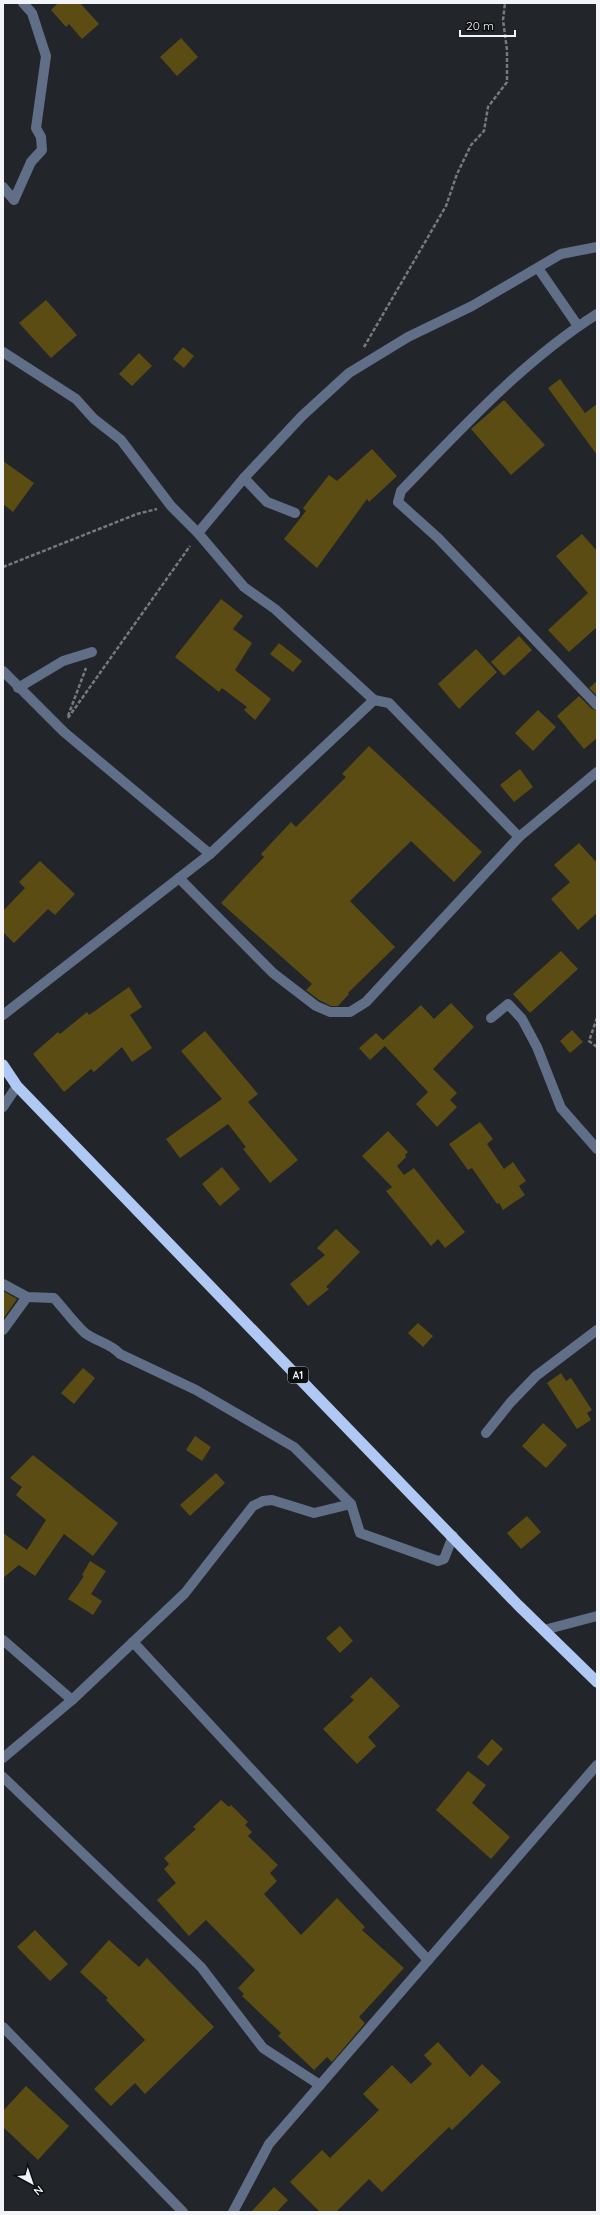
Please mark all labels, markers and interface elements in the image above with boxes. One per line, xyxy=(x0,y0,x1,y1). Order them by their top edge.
scale bar xyxy=(460,12,515,38)
text: 20 m xyxy=(466,18,494,33)
road number: A1 xyxy=(288,1367,308,1383)
north arrow xyxy=(12,2163,52,2203)
text: N xyxy=(31,2183,46,2199)

